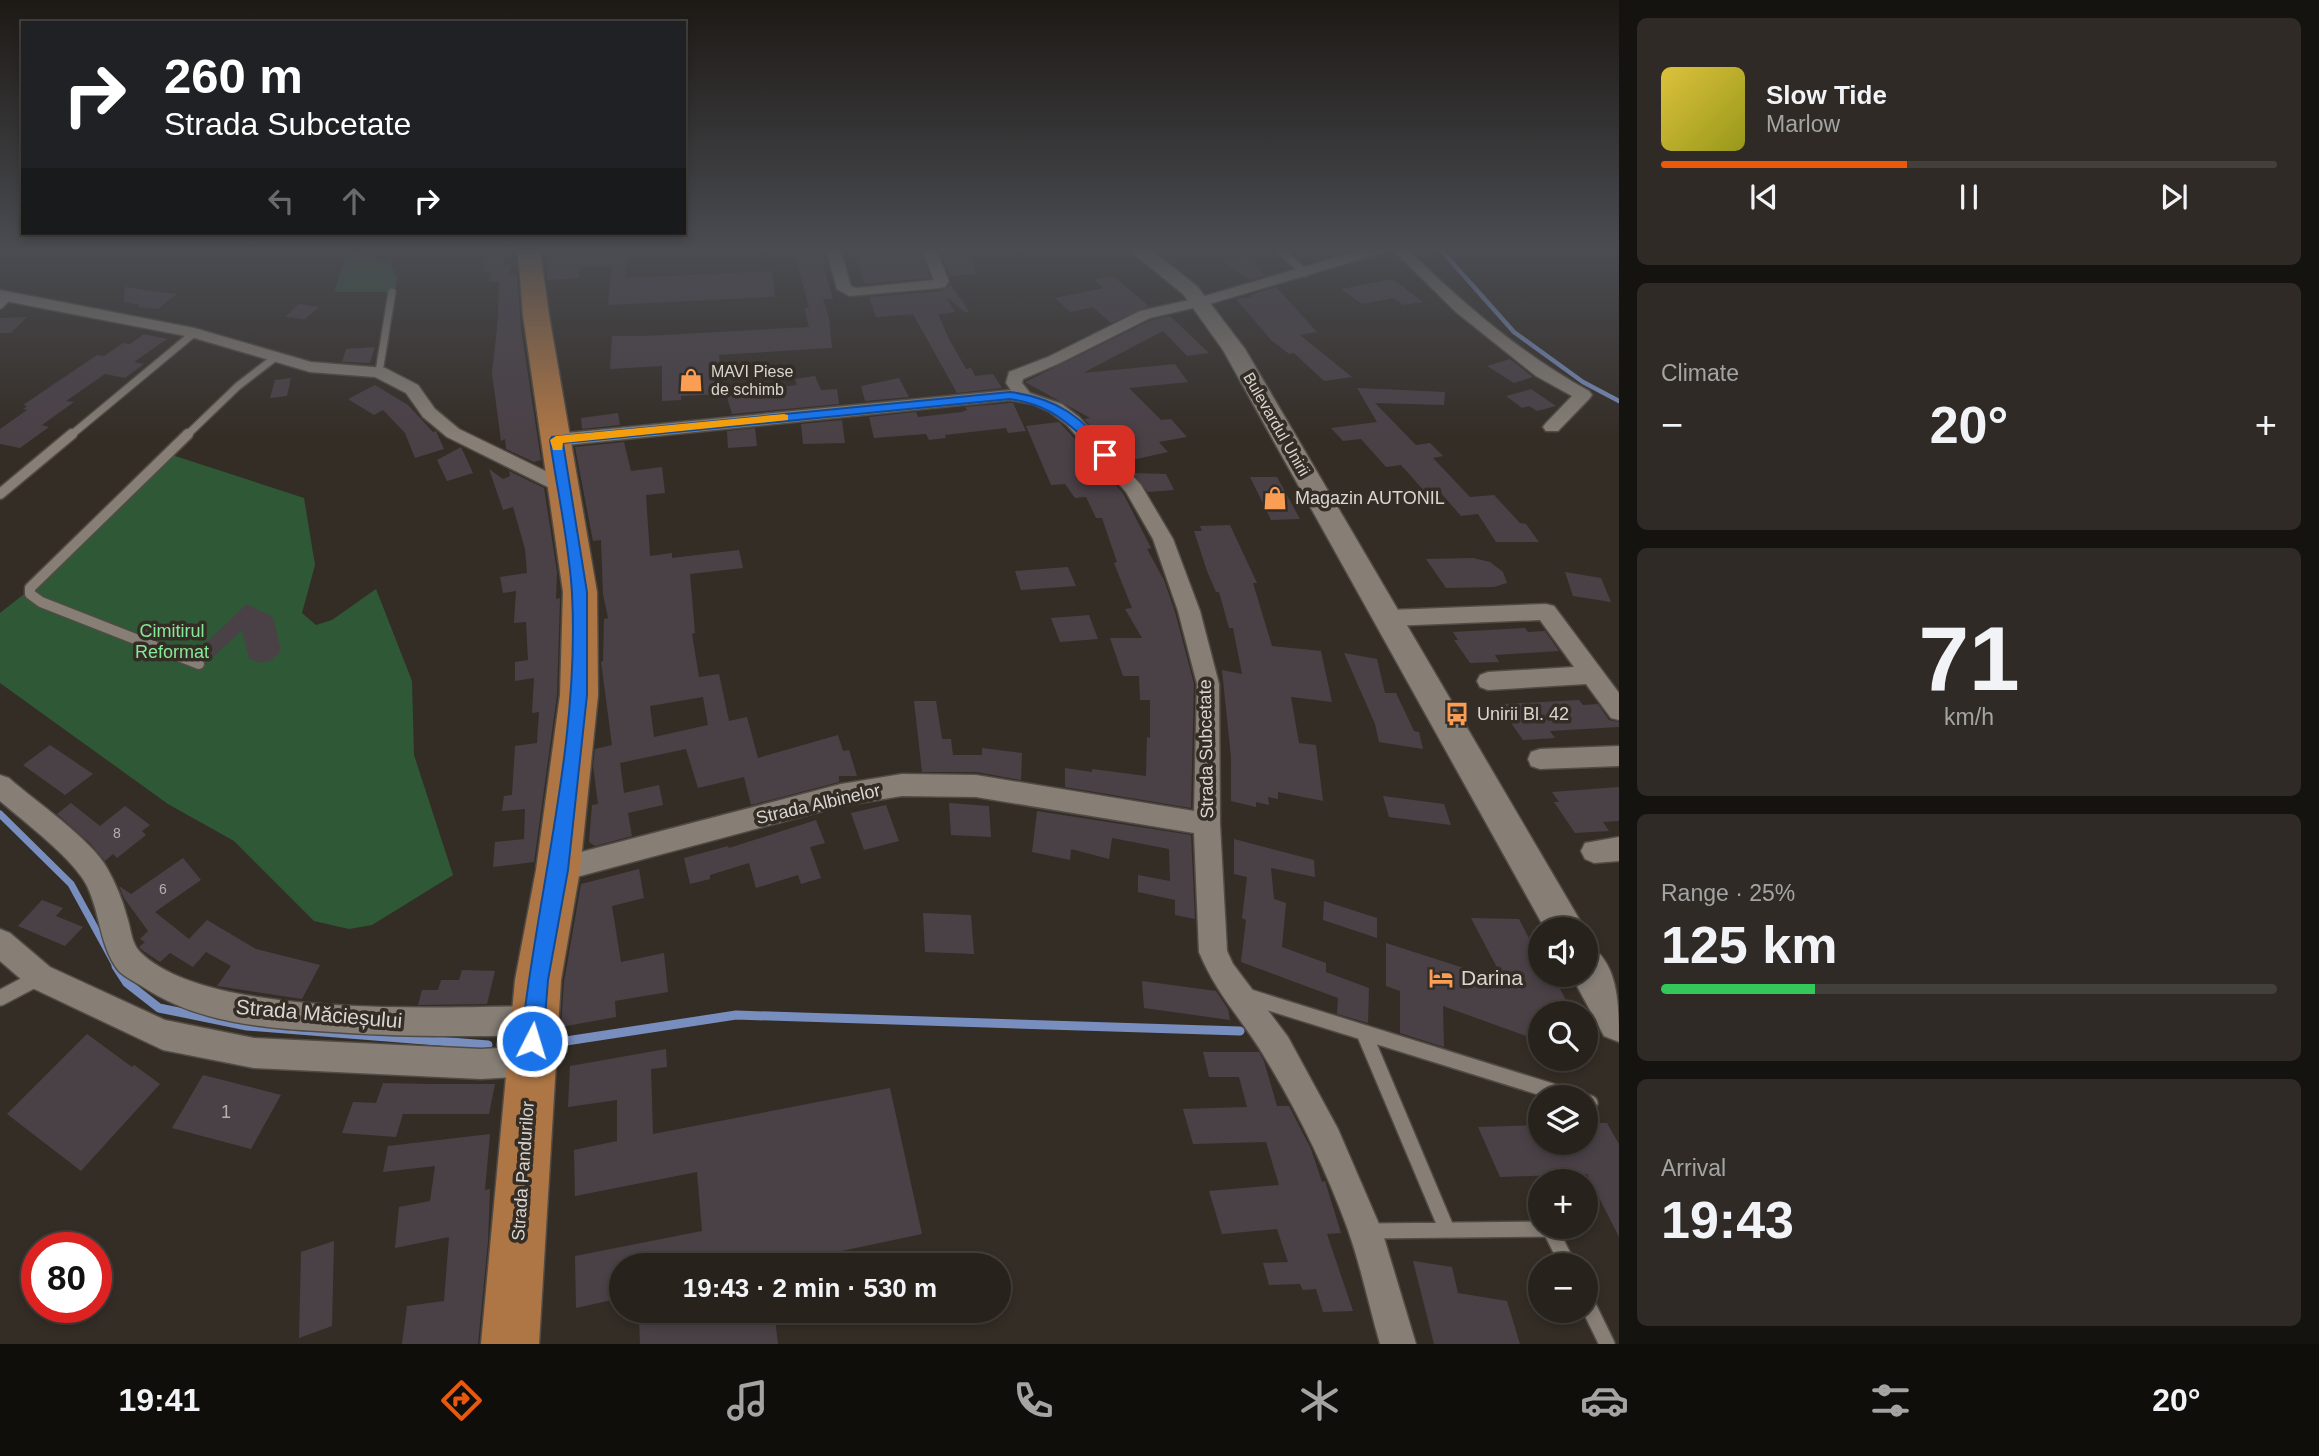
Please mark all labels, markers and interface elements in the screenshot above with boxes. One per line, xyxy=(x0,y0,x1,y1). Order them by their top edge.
icon: right xyxy=(49,49,140,140)
text: 260 m xyxy=(164,49,303,103)
text: Slow Tide xyxy=(1766,80,1887,110)
text: Strada Subcetate xyxy=(164,106,411,142)
text: Marlow xyxy=(1766,111,1840,137)
icon: previous xyxy=(1745,178,1783,216)
icon: pause xyxy=(1950,178,1988,216)
icon: next xyxy=(2155,178,2193,216)
icon: left xyxy=(262,182,300,220)
icon: ahead xyxy=(335,182,373,220)
icon: right xyxy=(408,182,446,220)
text: Climate xyxy=(1661,360,1739,386)
place label: MAVI Piese de schimb xyxy=(711,363,794,398)
shop icon: MAVI Piese de schimb xyxy=(677,366,705,394)
street label: Bulevardul Unirii xyxy=(1240,370,1313,479)
text: 20° xyxy=(1930,396,2008,454)
text: − xyxy=(1661,404,1683,446)
text: + xyxy=(2255,404,2277,446)
pin xyxy=(1075,425,1135,485)
icon: arrive xyxy=(1086,436,1124,474)
shop icon: Magazin AUTONIL xyxy=(1261,484,1289,512)
place label: Magazin AUTONIL xyxy=(1295,488,1445,508)
text: 71 xyxy=(1918,608,2020,709)
park label: Cimitirul Reformat xyxy=(135,621,209,662)
street label: Strada Subcetate xyxy=(1195,679,1217,819)
bus stop icon: Unirii Bl. 42 xyxy=(1443,700,1471,728)
place label: Unirii Bl. 42 xyxy=(1477,704,1569,724)
text: km/h xyxy=(1944,704,1994,730)
street label: Strada Albinelor xyxy=(754,780,882,828)
house number: 8 xyxy=(113,825,121,841)
text: Range · 25% xyxy=(1661,880,1795,906)
house number: 6 xyxy=(159,881,167,897)
text: 125 km xyxy=(1661,916,1837,974)
map controls xyxy=(1528,917,1598,1323)
button: sound xyxy=(1528,917,1598,987)
hotel icon: Darina xyxy=(1427,964,1455,992)
place label: Darina xyxy=(1461,966,1523,989)
street label: Strada Măcieșului xyxy=(235,995,403,1032)
button: search xyxy=(1528,1001,1598,1071)
position arrow xyxy=(495,1004,569,1078)
button: layers xyxy=(1528,1085,1598,1155)
street label: Strada Pandurilor xyxy=(508,1100,538,1242)
house number: 1 xyxy=(221,1102,231,1122)
text: Arrival xyxy=(1661,1155,1726,1181)
button: + xyxy=(1528,1169,1598,1239)
text: 19:43 xyxy=(1661,1191,1794,1249)
speed limit sign: 80 xyxy=(21,1232,112,1323)
button: − xyxy=(1528,1253,1598,1323)
text: 19:43 · 2 min · 530 m xyxy=(683,1273,937,1303)
icon: directions xyxy=(437,1376,486,1425)
icon: music xyxy=(723,1376,772,1425)
icon: phone xyxy=(1009,1376,1058,1425)
icon: climate xyxy=(1295,1376,1344,1425)
icon: car xyxy=(1580,1376,1629,1425)
icon: filters xyxy=(1866,1376,1915,1425)
text: 19:41 xyxy=(118,1382,200,1418)
text: 20° xyxy=(2152,1382,2201,1418)

